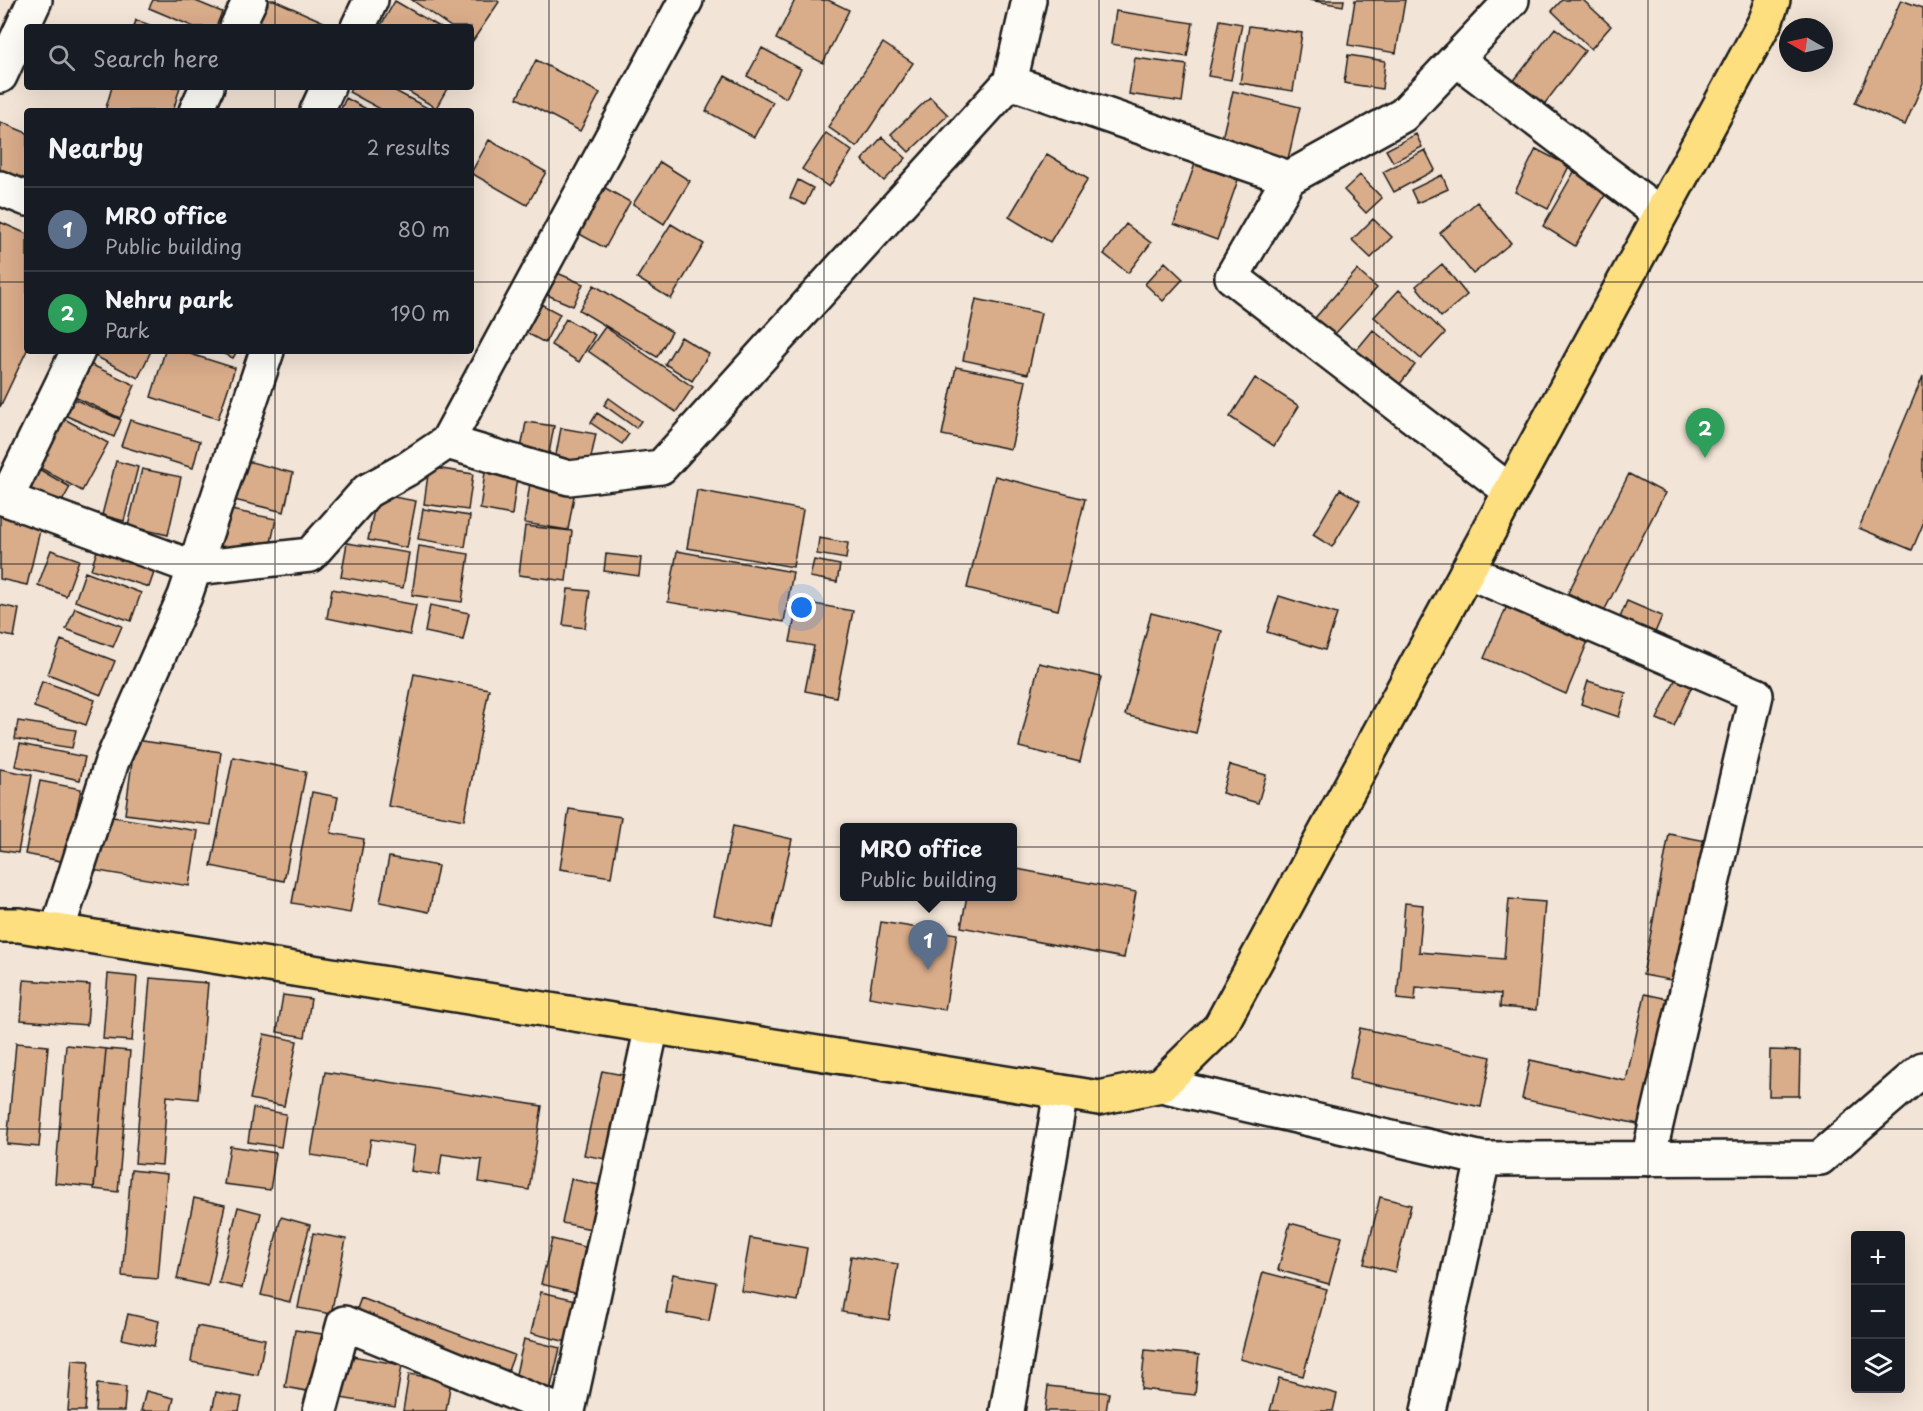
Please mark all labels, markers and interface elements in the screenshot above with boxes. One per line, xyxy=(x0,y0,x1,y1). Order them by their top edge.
north arrow xyxy=(1779,18,1833,72)
search box xyxy=(24,24,474,90)
icon: search xyxy=(45,41,78,74)
text: Search here xyxy=(93,41,219,74)
text: Nearby xyxy=(48,128,143,167)
text: 2 results xyxy=(367,132,450,162)
text: MRO office xyxy=(105,198,227,231)
text: 1 xyxy=(63,214,72,244)
text: 80 m xyxy=(398,214,450,244)
text: Public building xyxy=(105,231,242,261)
text: Nehru park xyxy=(105,282,233,315)
text: 2 xyxy=(60,298,75,328)
text: 190 m xyxy=(391,298,450,328)
text: Park xyxy=(105,315,150,345)
pin: 2 xyxy=(1686,408,1724,458)
your location xyxy=(787,593,816,622)
popup xyxy=(840,823,1017,901)
text: MRO office xyxy=(860,831,982,864)
text: Public building xyxy=(860,864,997,894)
pin: 1 xyxy=(908,920,948,970)
map controls xyxy=(1851,1231,1905,1393)
button: + xyxy=(1851,1231,1905,1285)
button: − xyxy=(1851,1285,1905,1339)
button: layers xyxy=(1851,1339,1905,1393)

